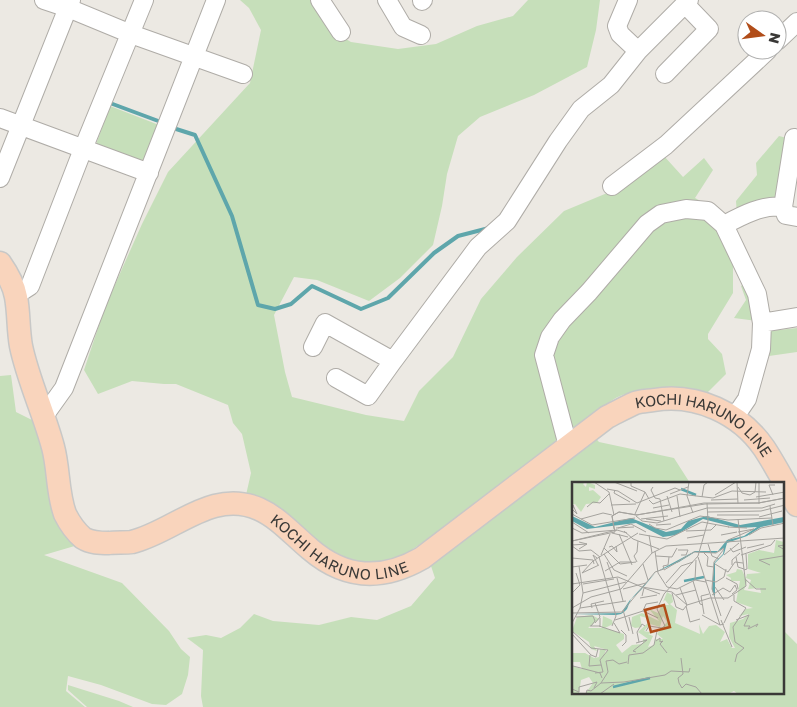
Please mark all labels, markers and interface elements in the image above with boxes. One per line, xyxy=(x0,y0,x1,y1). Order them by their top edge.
north arrow xyxy=(737,10,787,60)
text: N xyxy=(766,31,785,45)
street label: KOCHI HARUNO LINE xyxy=(633,390,776,460)
inset map xyxy=(572,482,784,694)
street label: KOCHI HARUNO LINE xyxy=(267,510,411,583)

